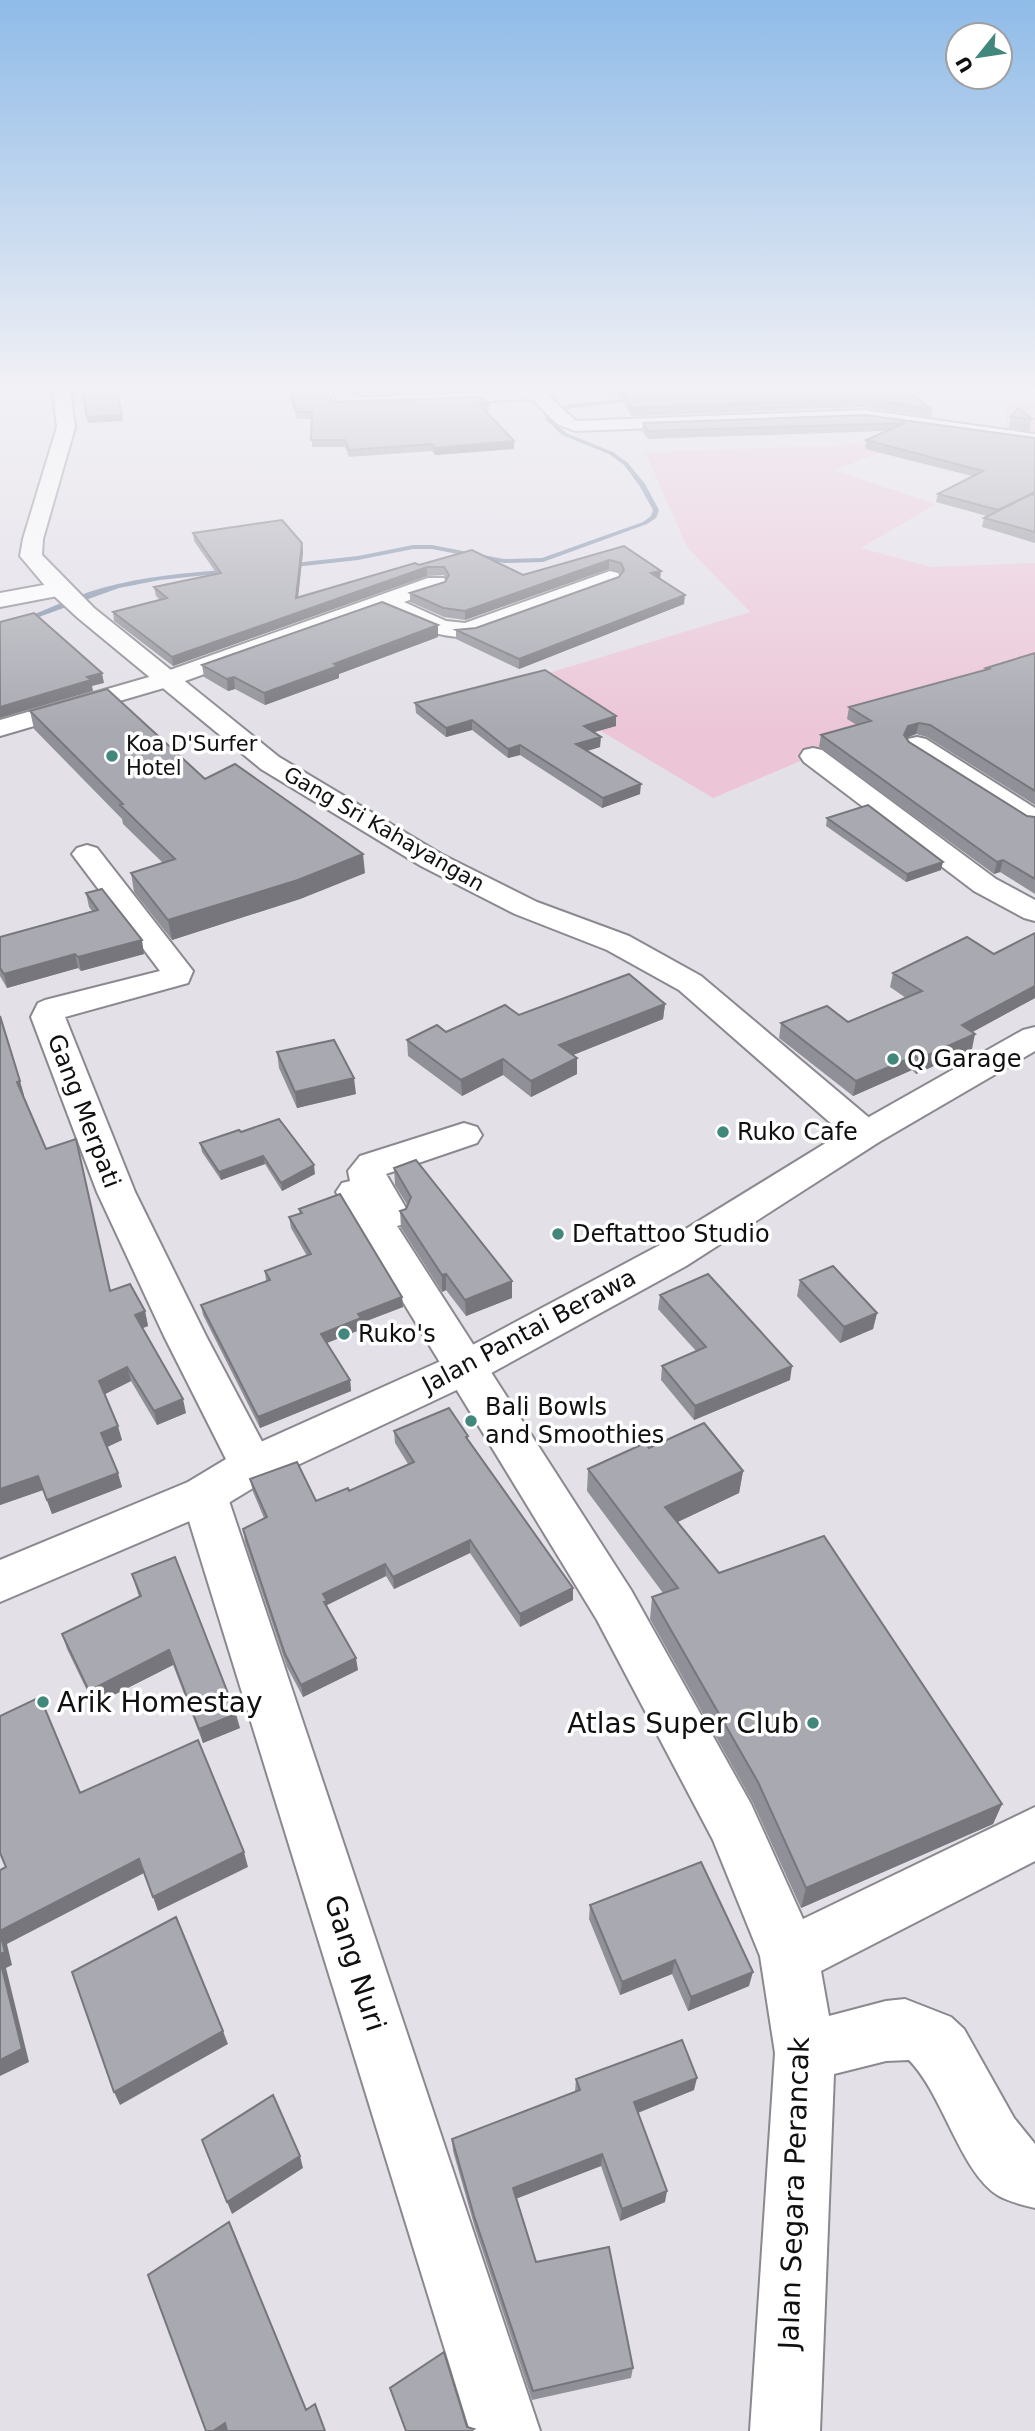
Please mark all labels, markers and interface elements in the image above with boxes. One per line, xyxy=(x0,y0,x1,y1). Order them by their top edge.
north arrow xyxy=(944,21,1014,91)
text: U xyxy=(951,52,978,77)
place label: Koa D'Surfer Hotel xyxy=(126,732,258,780)
marker: Koa D'Surfer Hotel xyxy=(104,748,120,764)
street label: Gang Sri Kahayangan xyxy=(279,762,489,896)
street label: Gang Merpati xyxy=(42,1030,126,1192)
place label: Q Garage xyxy=(907,1045,1021,1073)
marker: Q Garage xyxy=(885,1051,901,1067)
place label: Ruko Cafe xyxy=(737,1118,858,1146)
marker: Ruko Cafe xyxy=(715,1124,731,1140)
place label: Deftattoo Studio xyxy=(572,1220,770,1248)
marker: Deftattoo Studio xyxy=(550,1226,566,1242)
street label: Jalan Pantai Berawa xyxy=(416,1263,641,1400)
place label: Ruko's xyxy=(358,1320,436,1348)
marker: Ruko's xyxy=(336,1326,352,1342)
place label: Bali Bowls and Smoothies xyxy=(485,1393,664,1449)
marker: Bali Bowls and Smoothies xyxy=(463,1413,479,1429)
place label: Arik Homestay xyxy=(57,1686,263,1719)
marker: Arik Homestay xyxy=(35,1694,51,1710)
place label: Atlas Super Club xyxy=(567,1707,799,1740)
marker: Atlas Super Club xyxy=(805,1715,821,1731)
street label: Gang Nuri xyxy=(317,1891,393,2035)
street label: Jalan Segara Perancak xyxy=(772,2035,816,2352)

